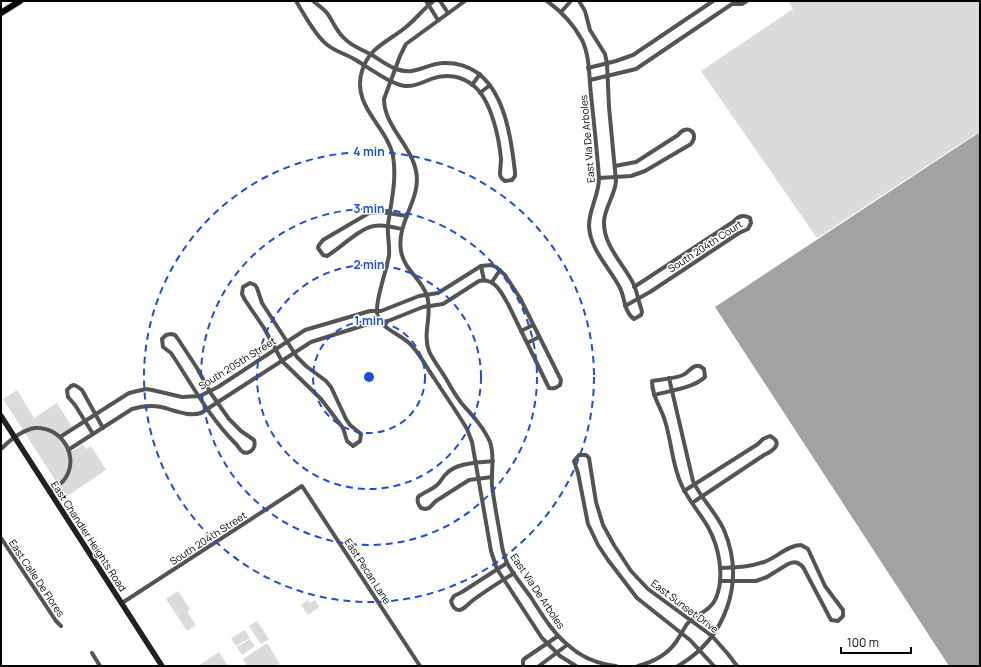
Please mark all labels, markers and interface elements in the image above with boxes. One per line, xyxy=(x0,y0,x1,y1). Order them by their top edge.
street label: East Via De Arboles xyxy=(576,95,598,183)
text: 4 min xyxy=(353,143,385,160)
text: 3 min xyxy=(353,200,385,217)
street label: South 204th Court xyxy=(665,217,745,275)
text: 2 min xyxy=(353,256,385,273)
text: 1 min xyxy=(354,312,384,329)
street label: South 205th Street xyxy=(196,334,278,392)
centre of rings xyxy=(362,370,376,384)
street label: East Chandler Heights Road xyxy=(48,478,130,594)
street label: South 204th Street xyxy=(167,508,249,568)
street label: East Pecan Lane xyxy=(341,535,395,607)
street label: East Calle De Flores xyxy=(6,537,68,619)
street label: East Via De Arboles xyxy=(508,551,568,631)
street label: East Sunset Drive xyxy=(648,576,722,636)
scale bar xyxy=(841,629,911,655)
text: 100 m xyxy=(847,634,879,651)

